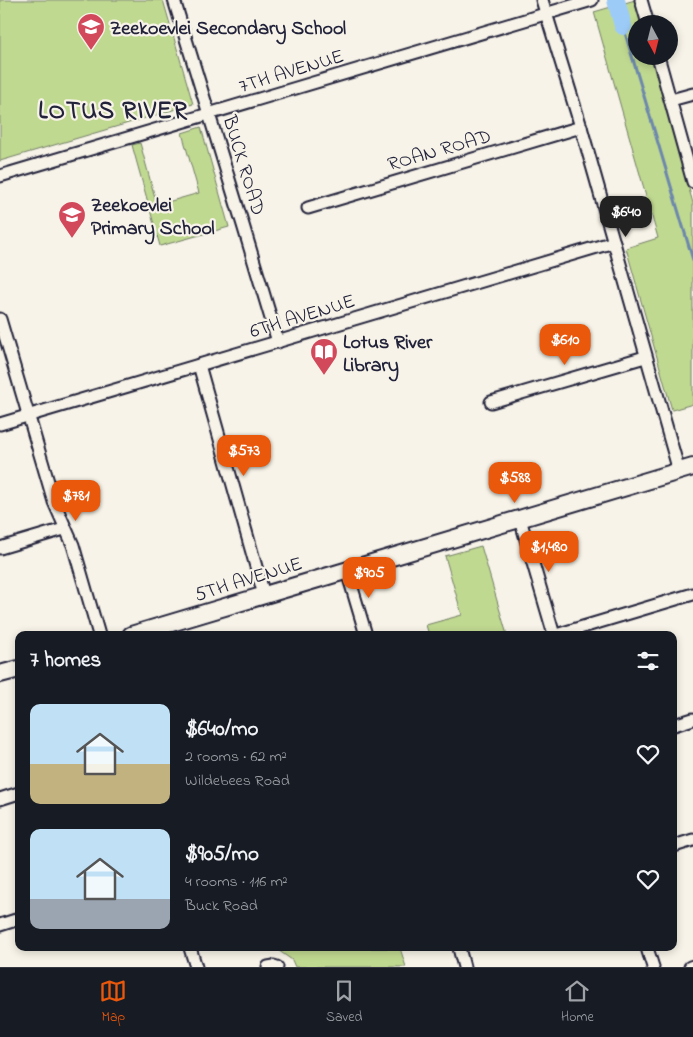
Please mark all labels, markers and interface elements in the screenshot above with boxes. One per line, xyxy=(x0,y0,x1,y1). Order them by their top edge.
school or university icon: Zeekoevlei Secondary School xyxy=(76,12,106,51)
place label: Zeekoevlei Secondary School xyxy=(110,15,346,45)
north arrow xyxy=(628,15,678,65)
map controls xyxy=(628,15,678,65)
street label: 7TH AVENUE xyxy=(236,43,348,102)
district label: LOTUS RIVER xyxy=(38,94,188,130)
street label: BUCK ROAD xyxy=(213,111,272,219)
street label: ROAN ROAD xyxy=(384,123,495,180)
place label: Zeekoevlei Primary School xyxy=(91,192,215,245)
pin: $640 xyxy=(596,196,656,238)
school or university icon: Zeekoevlei Primary School xyxy=(57,200,87,239)
text: $640 xyxy=(611,200,641,224)
street label: 6TH AVENUE xyxy=(246,288,359,347)
pin: $610 xyxy=(535,324,595,366)
text: $610 xyxy=(551,328,579,352)
place label: Lotus River Library xyxy=(343,329,433,382)
library icon: Lotus River Library xyxy=(309,337,339,376)
pin: $573 xyxy=(214,434,274,477)
text: $573 xyxy=(228,439,260,463)
pin: $588 xyxy=(485,462,545,504)
text: $588 xyxy=(500,466,530,490)
pin: $781 xyxy=(46,480,106,522)
text: $781 xyxy=(62,484,90,508)
pin: $1,480 xyxy=(508,530,590,573)
text: $1,480 xyxy=(530,535,568,559)
street label: 5TH AVENUE xyxy=(191,550,306,611)
pin: $905 xyxy=(339,556,399,599)
text: $905 xyxy=(354,561,384,585)
text: 7 homes xyxy=(30,646,101,676)
icon: filters xyxy=(634,647,662,675)
text: $640/mo xyxy=(185,715,258,745)
icon: home xyxy=(70,724,130,784)
icon: heart xyxy=(634,740,662,768)
text: 2 rooms · 62 m² xyxy=(185,745,287,769)
text: Wildebees Road xyxy=(185,769,290,793)
text: $905/mo xyxy=(185,840,259,870)
icon: home xyxy=(70,849,130,909)
icon: heart xyxy=(634,865,662,893)
text: 4 rooms · 116 m² xyxy=(185,870,288,894)
text: Buck Road xyxy=(185,894,258,918)
tab: Map xyxy=(99,977,127,1028)
tab: Saved xyxy=(326,977,362,1028)
tab: Home xyxy=(561,977,594,1028)

